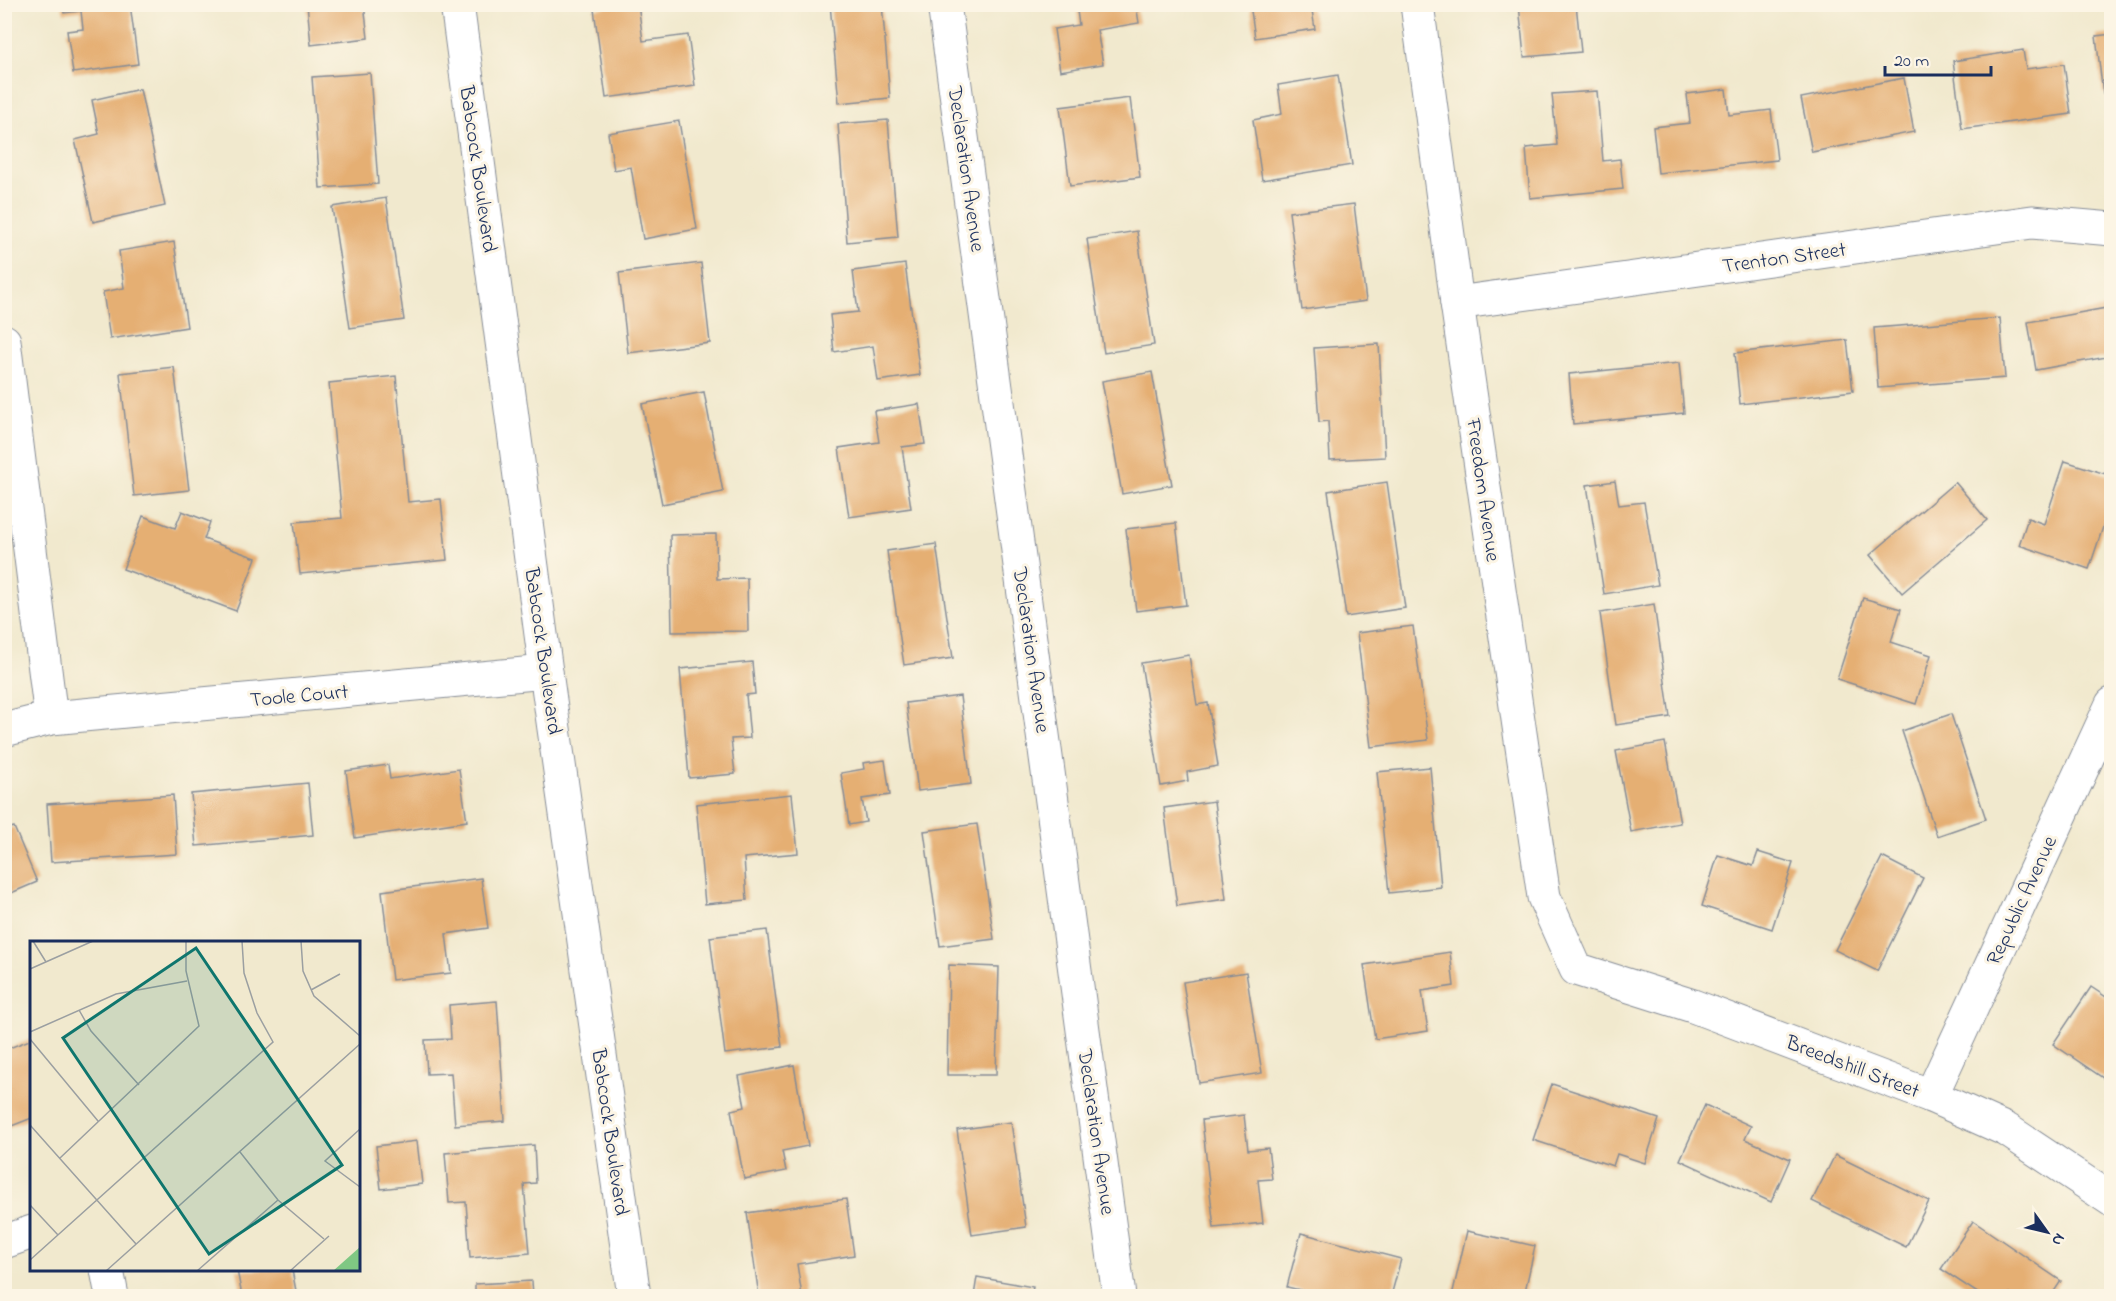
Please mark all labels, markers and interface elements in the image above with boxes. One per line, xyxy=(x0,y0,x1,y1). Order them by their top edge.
scale bar xyxy=(1885,39,1992,77)
text: 20 m xyxy=(1894,49,1929,75)
street label: Babcock Boulevard xyxy=(450,83,504,255)
street label: Declaration Avenue xyxy=(938,84,992,255)
street label: Trenton Street xyxy=(1720,235,1848,283)
street label: Freedom Avenue xyxy=(1457,416,1507,564)
street label: Babcock Boulevard xyxy=(515,565,569,737)
street label: Declaration Avenue xyxy=(1003,565,1057,736)
street label: Toole Court xyxy=(249,678,350,716)
street label: Republic Avenue xyxy=(1980,831,2066,970)
inset map xyxy=(30,941,360,1271)
street label: Breedshill Street xyxy=(1780,1028,1923,1107)
street label: Babcock Boulevard xyxy=(582,1046,636,1218)
street label: Declaration Avenue xyxy=(1068,1047,1122,1218)
north arrow xyxy=(2017,1202,2077,1262)
text: N xyxy=(2045,1228,2071,1251)

